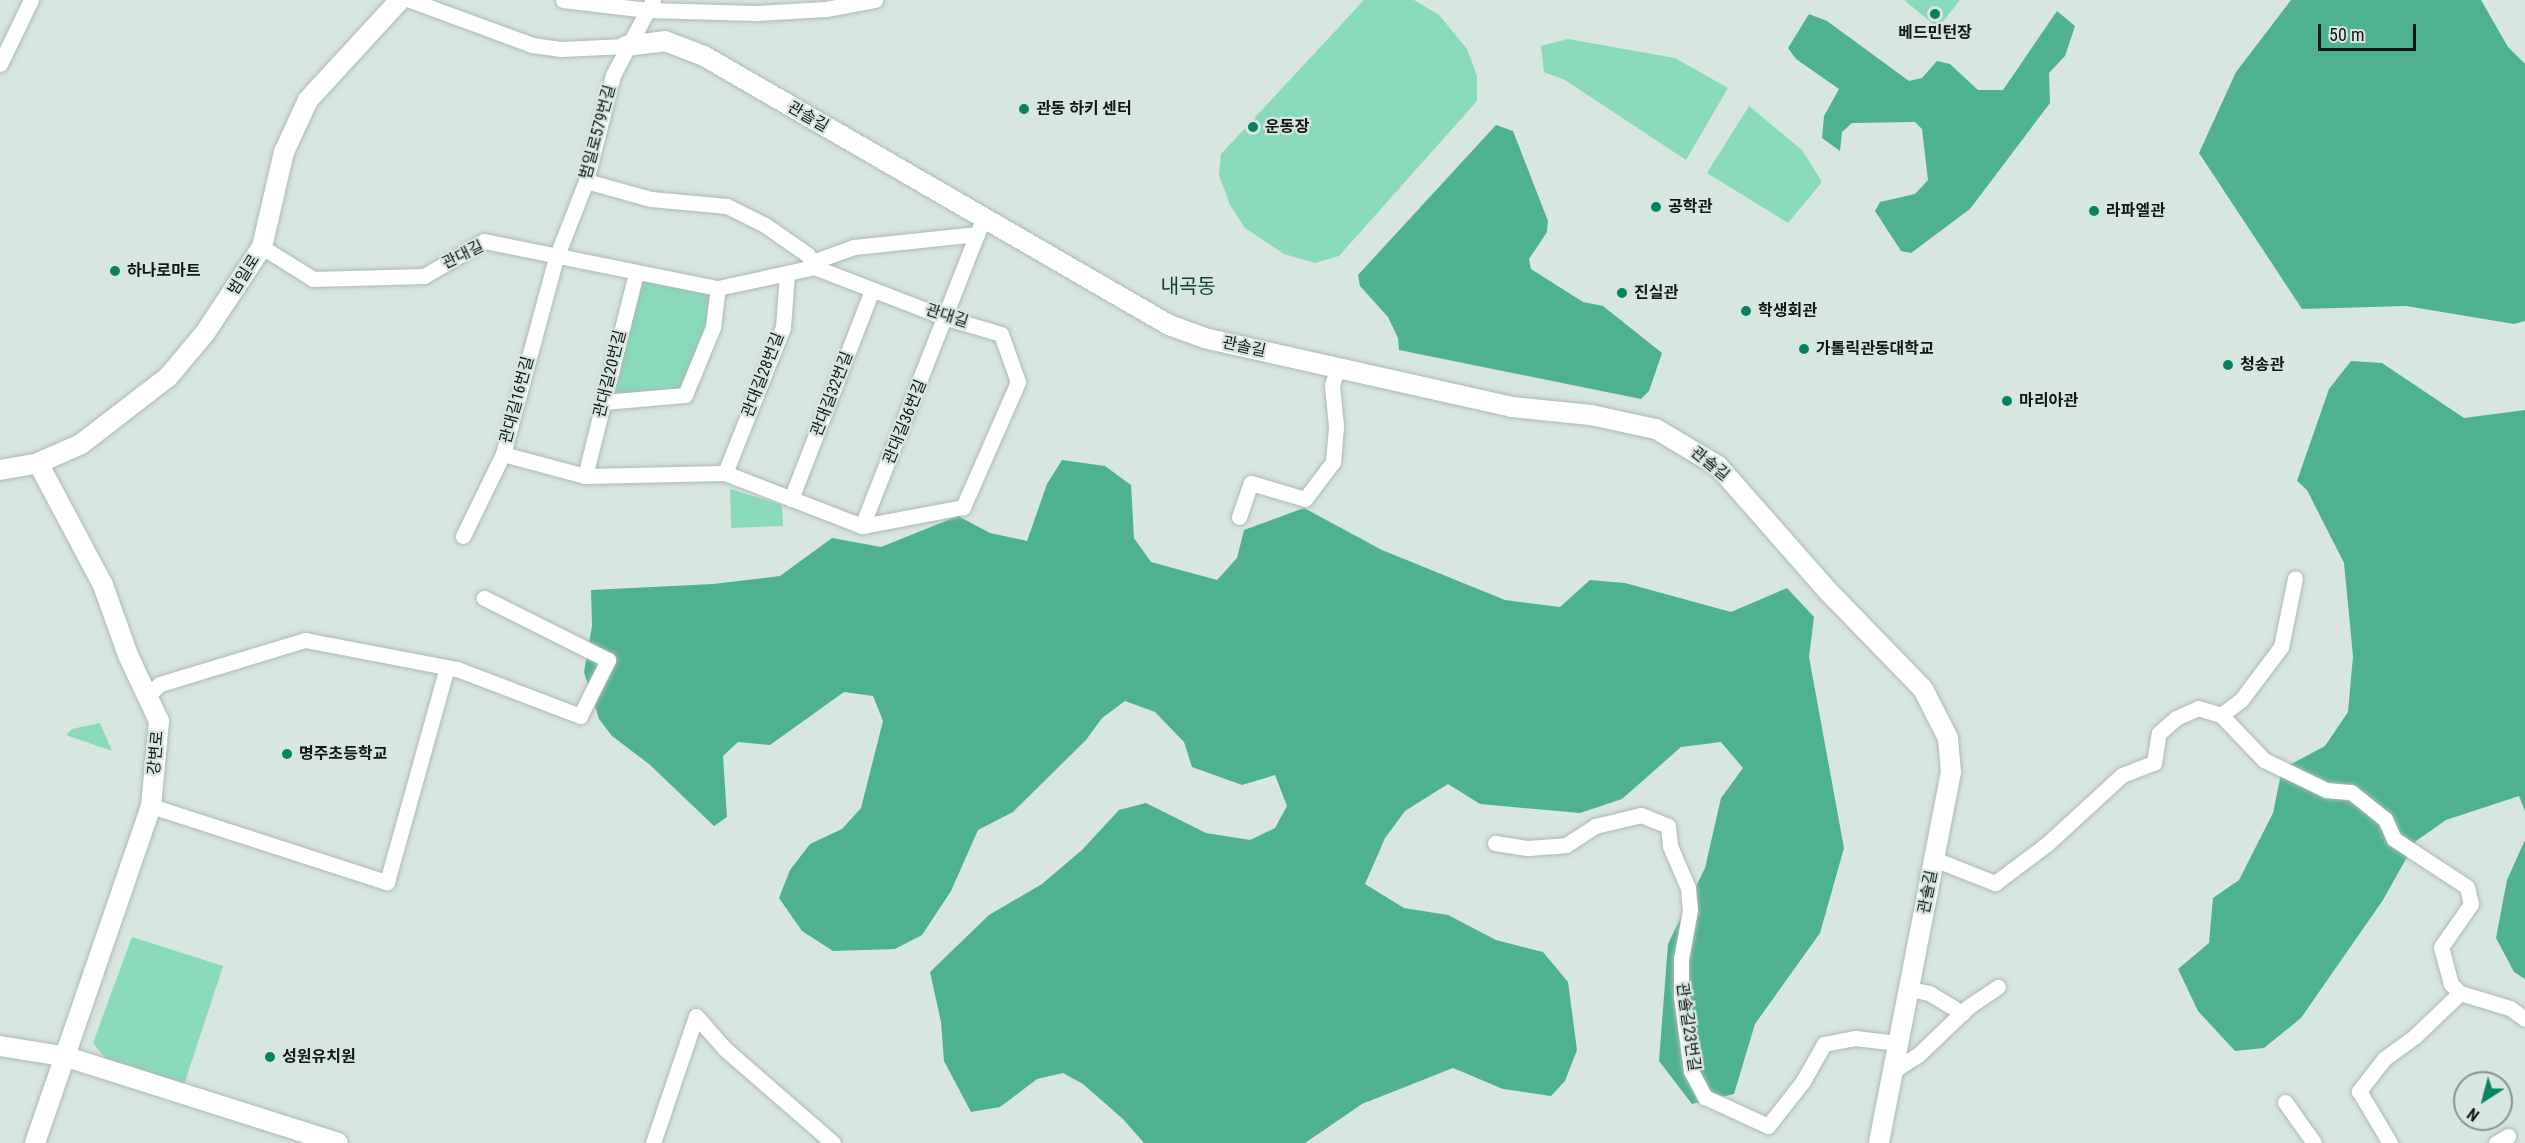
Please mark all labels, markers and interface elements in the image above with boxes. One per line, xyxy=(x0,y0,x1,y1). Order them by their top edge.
marker: 베드민턴장 xyxy=(1928,7,1942,21)
scale bar xyxy=(2321,12,2418,50)
place label: 베드민턴장 xyxy=(1898,23,1972,43)
text: 50 m xyxy=(2329,24,2364,45)
street label: 범일로579번길 xyxy=(576,83,620,181)
street label: 관솔길 xyxy=(784,98,832,136)
place label: 관동 하키 센터 xyxy=(1036,99,1132,119)
marker: 관동 하키 센터 xyxy=(1017,102,1031,116)
place label: 운동장 xyxy=(1265,117,1309,137)
marker: 운동장 xyxy=(1246,120,1260,134)
place label: 공학관 xyxy=(1668,197,1712,217)
marker: 공학관 xyxy=(1649,200,1663,214)
place label: 라파엘관 xyxy=(2106,201,2165,221)
marker: 라파엘관 xyxy=(2087,204,2101,218)
street label: 관대길 xyxy=(439,237,487,273)
street label: 범일로 xyxy=(224,251,264,299)
place label: 하나로마트 xyxy=(127,261,201,281)
marker: 하나로마트 xyxy=(108,264,122,278)
district label: 내곡동 xyxy=(1160,274,1216,298)
place label: 진실관 xyxy=(1634,283,1678,303)
marker: 진실관 xyxy=(1615,286,1629,300)
street label: 관대길 xyxy=(923,300,971,332)
place label: 학생회관 xyxy=(1758,301,1817,321)
marker: 학생회관 xyxy=(1739,304,1753,318)
street label: 관대길20번길 xyxy=(590,328,630,420)
street label: 관대길28번길 xyxy=(738,330,788,420)
street label: 관솔길 xyxy=(1220,333,1268,361)
place label: 가톨릭관동대학교 xyxy=(1816,339,1934,359)
marker: 가톨릭관동대학교 xyxy=(1797,342,1811,356)
street label: 관대길32번길 xyxy=(807,349,857,439)
street label: 관대길16번길 xyxy=(496,354,538,446)
place label: 청송관 xyxy=(2240,355,2284,375)
marker: 청송관 xyxy=(2221,358,2235,372)
street label: 관대길36번길 xyxy=(879,377,931,467)
place label: 마리아관 xyxy=(2019,391,2078,411)
marker: 마리아관 xyxy=(2000,394,2014,408)
street label: 관솔길 xyxy=(1687,443,1733,485)
street label: 강변로 xyxy=(145,730,167,776)
place label: 명주초등학교 xyxy=(299,744,387,764)
marker: 명주초등학교 xyxy=(280,747,294,761)
street label: 관솔길 xyxy=(1914,868,1942,916)
street label: 관솔길23번길 xyxy=(1672,981,1704,1073)
place label: 성원유치원 xyxy=(282,1047,356,1067)
marker: 성원유치원 xyxy=(263,1050,277,1064)
north arrow xyxy=(2453,1071,2513,1131)
text: N xyxy=(2464,1104,2483,1125)

